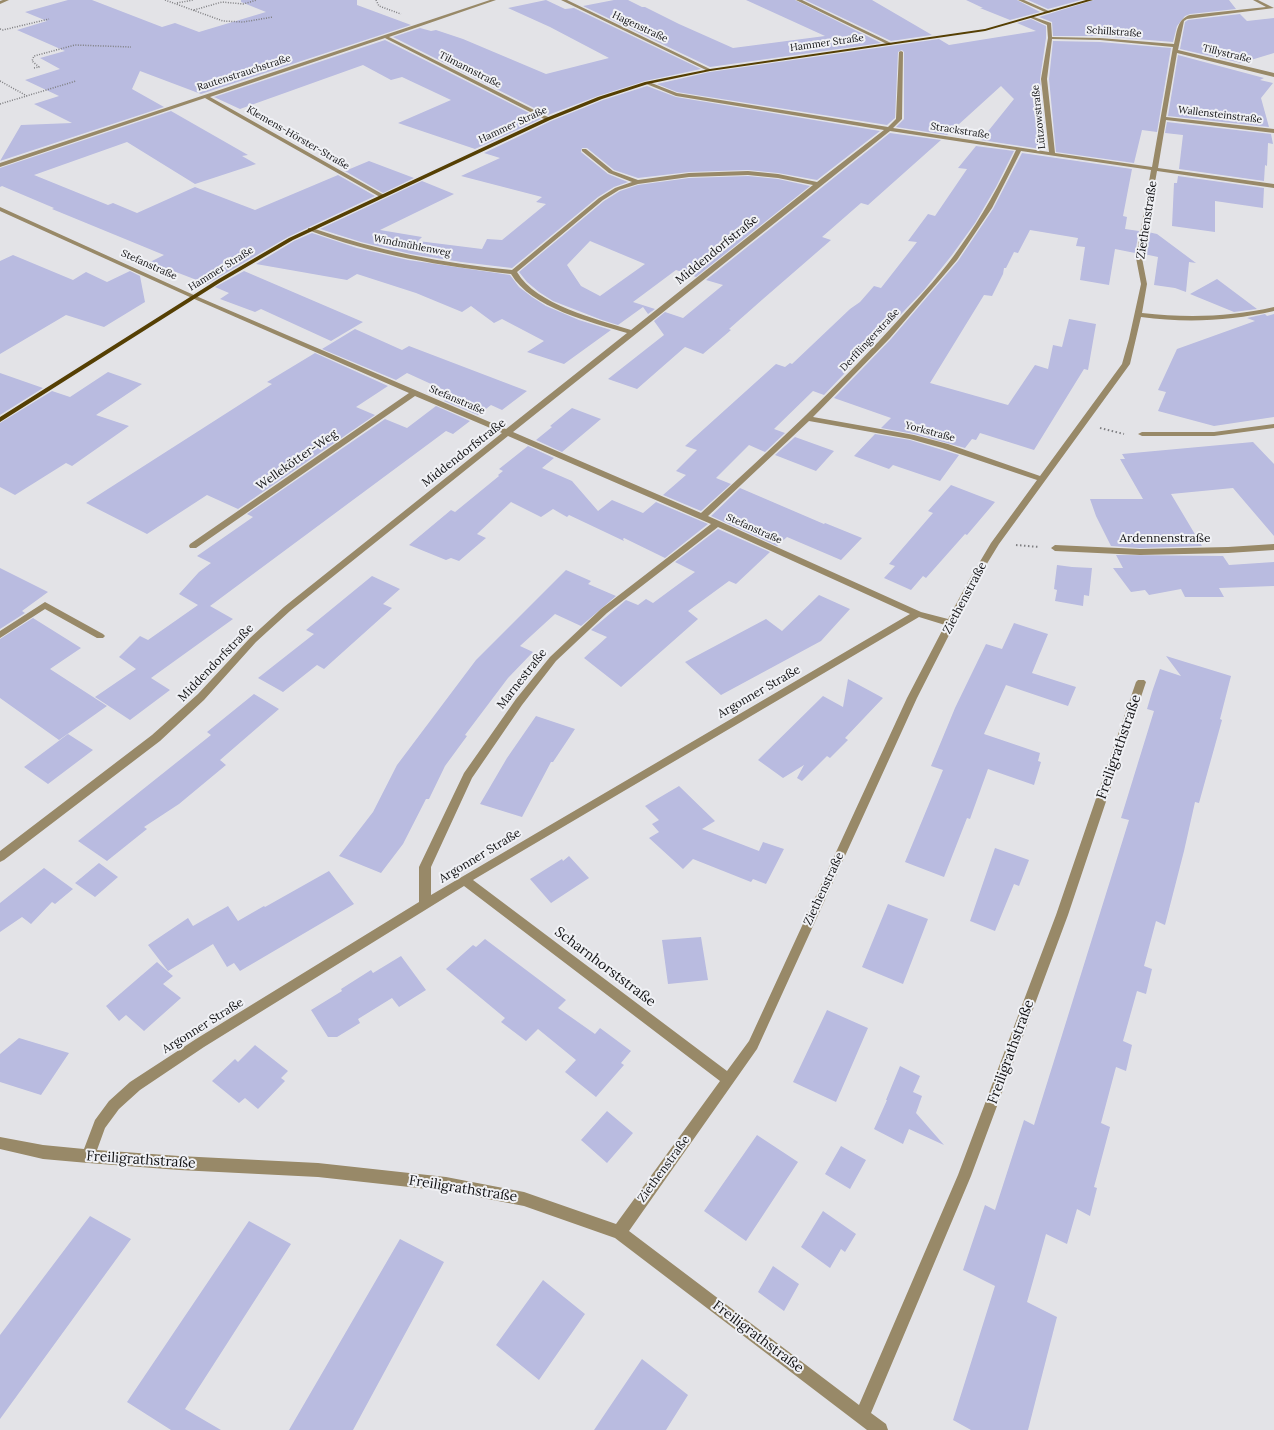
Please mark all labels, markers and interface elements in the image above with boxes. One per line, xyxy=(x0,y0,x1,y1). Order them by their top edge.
street label: Hagenstraße xyxy=(610,9,670,45)
street label: Schillstraße xyxy=(1086,24,1142,40)
street label: Hammer Straße xyxy=(789,32,865,54)
street label: Tillystraße xyxy=(1201,42,1253,66)
street label: Tilmannstraße xyxy=(437,49,503,91)
street label: Rautenstrauchstraße xyxy=(196,52,292,94)
street label: Lützowstraße xyxy=(1030,84,1048,150)
street label: Klemens-Hörster-Straße xyxy=(245,104,351,172)
street label: Hammer Straße xyxy=(477,104,549,146)
street label: Wallensteinstraße xyxy=(1177,104,1263,126)
street label: Strackstraße xyxy=(930,120,990,142)
street label: Ziethenstraße xyxy=(1134,180,1160,260)
street label: Middendorfstraße xyxy=(673,212,761,288)
street label: Windmühlenweg xyxy=(372,233,452,259)
street label: Hammer Straße xyxy=(186,244,256,294)
street label: Stefanstraße xyxy=(119,247,179,283)
street label: Derfflingerstraße xyxy=(838,306,902,374)
street label: Stefanstraße xyxy=(427,383,487,417)
street label: Middendorfstraße xyxy=(419,416,509,490)
street label: Yorkstraße xyxy=(904,420,956,444)
street label: Wellekötter-Weg xyxy=(254,427,340,493)
street label: Stefanstraße xyxy=(724,511,784,547)
street label: Ardennenstraße xyxy=(1120,532,1210,546)
street label: Ziethenstraße xyxy=(940,560,990,636)
street label: Middendorfstraße xyxy=(175,621,257,705)
street label: Marnestraße xyxy=(494,646,550,712)
street label: Argonner Straße xyxy=(715,663,803,721)
street label: Freiligrathstraße xyxy=(1093,692,1145,802)
street label: Argonner Straße xyxy=(436,826,524,886)
street label: Ziethenstraße xyxy=(801,850,847,928)
street label: Scharnhorststraße xyxy=(551,923,659,1011)
street label: Argonner Straße xyxy=(160,995,246,1057)
street label: Freiligrathstraße xyxy=(984,998,1038,1106)
street label: Ziethenstraße xyxy=(635,1133,693,1205)
street label: Freiligrathstraße xyxy=(86,1148,196,1172)
street label: Freiligrathstraße xyxy=(408,1172,518,1206)
street label: Freiligrathstraße xyxy=(709,1297,807,1377)

